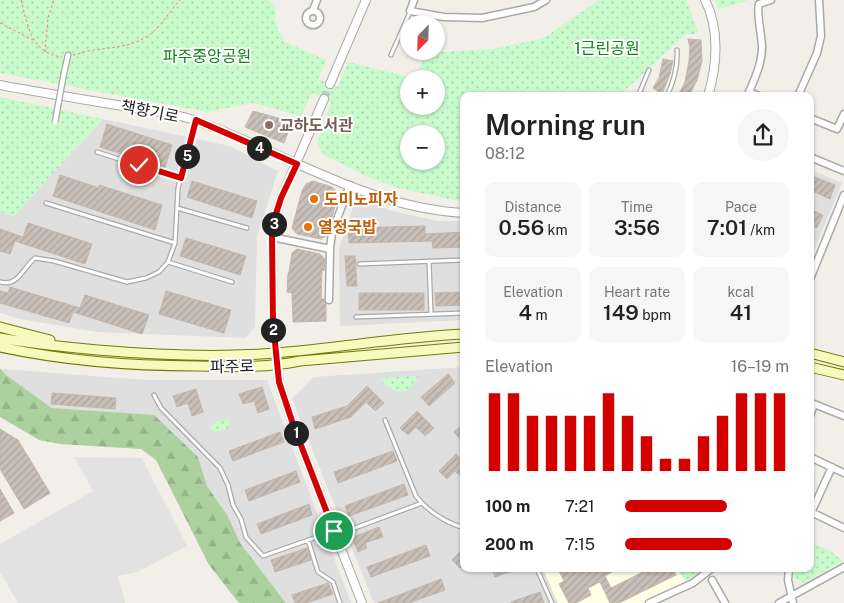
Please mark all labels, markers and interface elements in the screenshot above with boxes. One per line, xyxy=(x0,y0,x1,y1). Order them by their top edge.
north arrow xyxy=(400,15,445,60)
map controls xyxy=(400,15,445,170)
park label: 1근린공원 xyxy=(574,39,640,58)
park label: 파주중앙공원 xyxy=(163,47,251,66)
button: + xyxy=(400,70,445,115)
street label: 책향기로 xyxy=(119,97,181,126)
text: Morning run xyxy=(485,108,646,141)
button: share xyxy=(737,109,789,161)
place label: 교하도서관 xyxy=(279,116,353,135)
marker: 교하도서관 xyxy=(263,119,275,131)
button: − xyxy=(400,125,445,170)
pin: 4 xyxy=(246,136,272,160)
text: 4 xyxy=(255,140,264,156)
pin xyxy=(118,144,160,186)
pin: 5 xyxy=(174,144,200,168)
text: 08:12 xyxy=(485,144,525,163)
text: 5 xyxy=(183,148,192,164)
icon: check xyxy=(125,151,153,179)
place label: 도미노피자 xyxy=(324,190,398,209)
marker: 도미노피자 xyxy=(308,193,320,205)
text: Distance xyxy=(505,199,561,215)
text: Time xyxy=(621,199,653,215)
text: Pace xyxy=(725,199,757,215)
pin: 3 xyxy=(262,212,286,236)
text: 0.56 xyxy=(498,215,544,240)
text: 3:56 xyxy=(614,215,660,240)
text: 7:01 xyxy=(707,215,747,240)
text: 3 xyxy=(270,216,279,232)
place label: 열정국밥 xyxy=(318,218,377,237)
marker: 열정국밥 xyxy=(302,221,314,233)
text: km xyxy=(544,222,568,238)
text: /km xyxy=(747,222,775,238)
text: Elevation xyxy=(503,284,563,300)
text: Heart rate xyxy=(604,284,670,300)
text: kcal xyxy=(727,284,755,300)
text: 4 xyxy=(518,300,532,325)
text: 149 xyxy=(603,300,639,325)
text: 41 xyxy=(730,300,752,325)
text: m xyxy=(532,307,548,323)
text: bpm xyxy=(639,307,671,323)
pin: 2 xyxy=(260,318,286,342)
text: 2 xyxy=(269,322,278,338)
street label: 파주로 xyxy=(210,357,255,376)
text: Elevation xyxy=(485,357,553,376)
text: 16–19 m xyxy=(731,357,789,376)
pin: 1 xyxy=(284,420,308,446)
text: 1 xyxy=(294,425,300,441)
text: 100 m xyxy=(485,497,530,516)
text: 7:21 xyxy=(565,497,595,516)
pin xyxy=(313,510,355,552)
icon: arrive xyxy=(320,517,348,545)
text: 200 m xyxy=(485,535,534,554)
text: 7:15 xyxy=(565,535,595,554)

